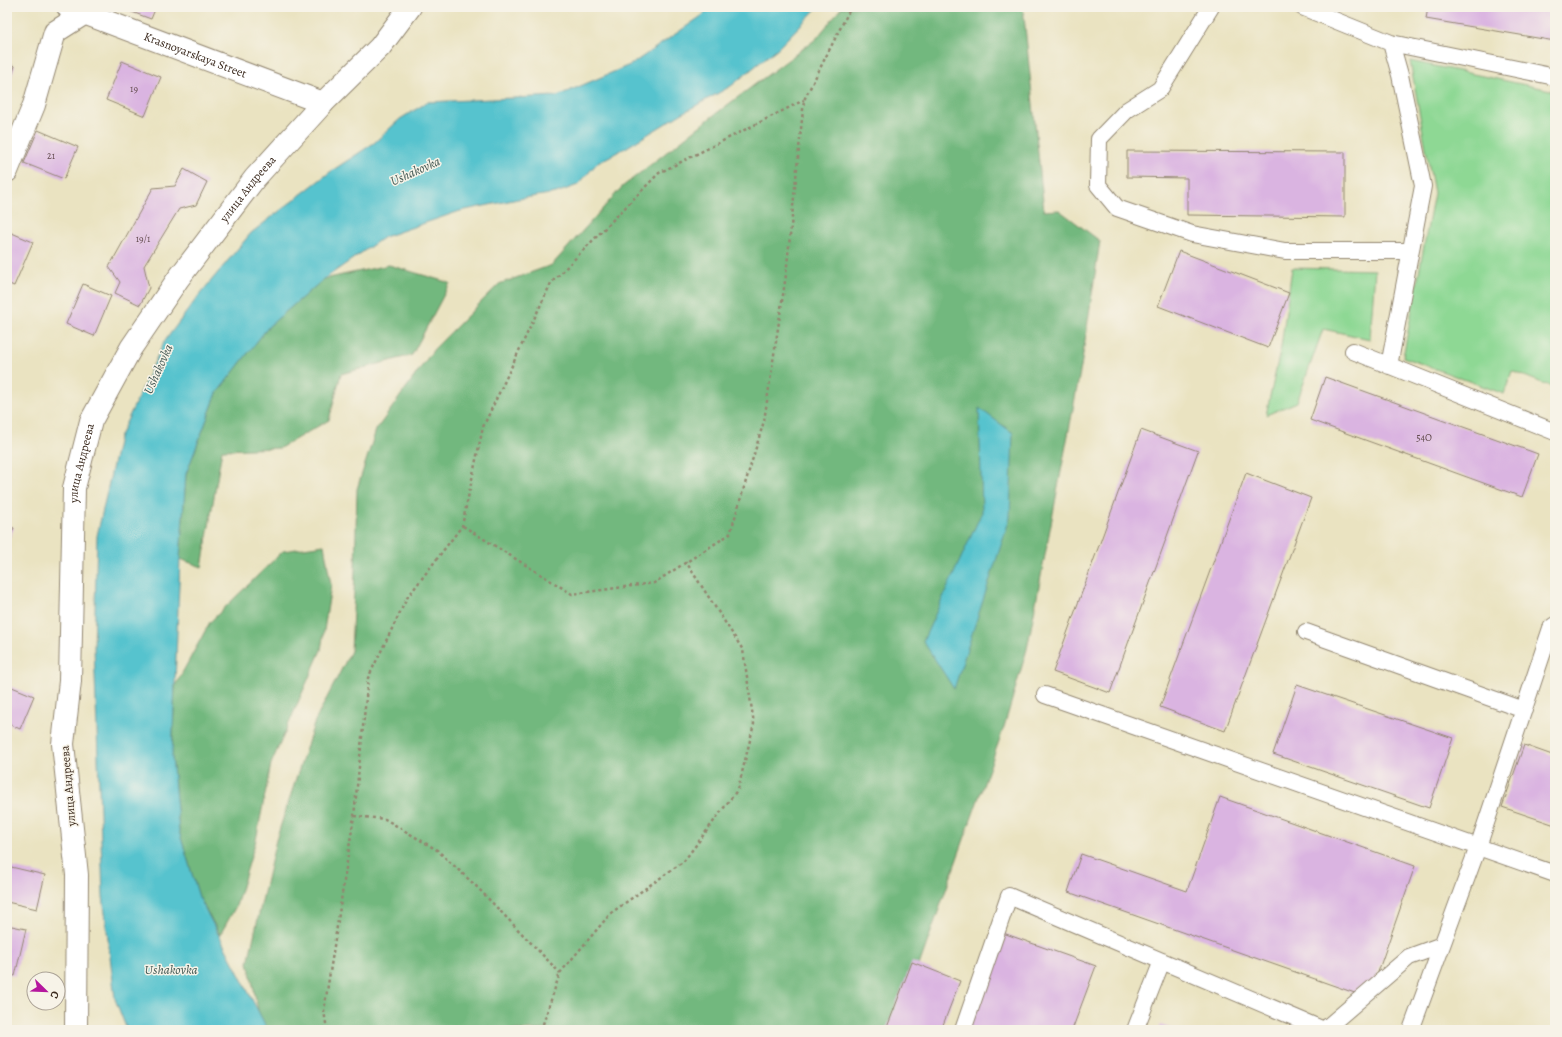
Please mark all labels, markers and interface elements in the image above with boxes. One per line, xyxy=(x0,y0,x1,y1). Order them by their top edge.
street label: Krasnoyarskaya Street xyxy=(142,28,249,82)
house number: 19 xyxy=(130,82,138,95)
house number: 21 xyxy=(47,149,56,162)
street label: улица Андреева xyxy=(215,152,280,226)
water label: Ushakovka xyxy=(387,152,443,190)
house number: 19/1 xyxy=(136,232,151,245)
water label: Ushakovka xyxy=(139,341,177,397)
street label: улица Андреева xyxy=(65,421,98,504)
house number: 54О xyxy=(1416,431,1432,444)
street label: улица Андреева xyxy=(56,744,80,828)
water label: Ushakovka xyxy=(145,961,197,978)
north arrow xyxy=(26,971,66,1011)
text: С xyxy=(46,989,63,1001)

